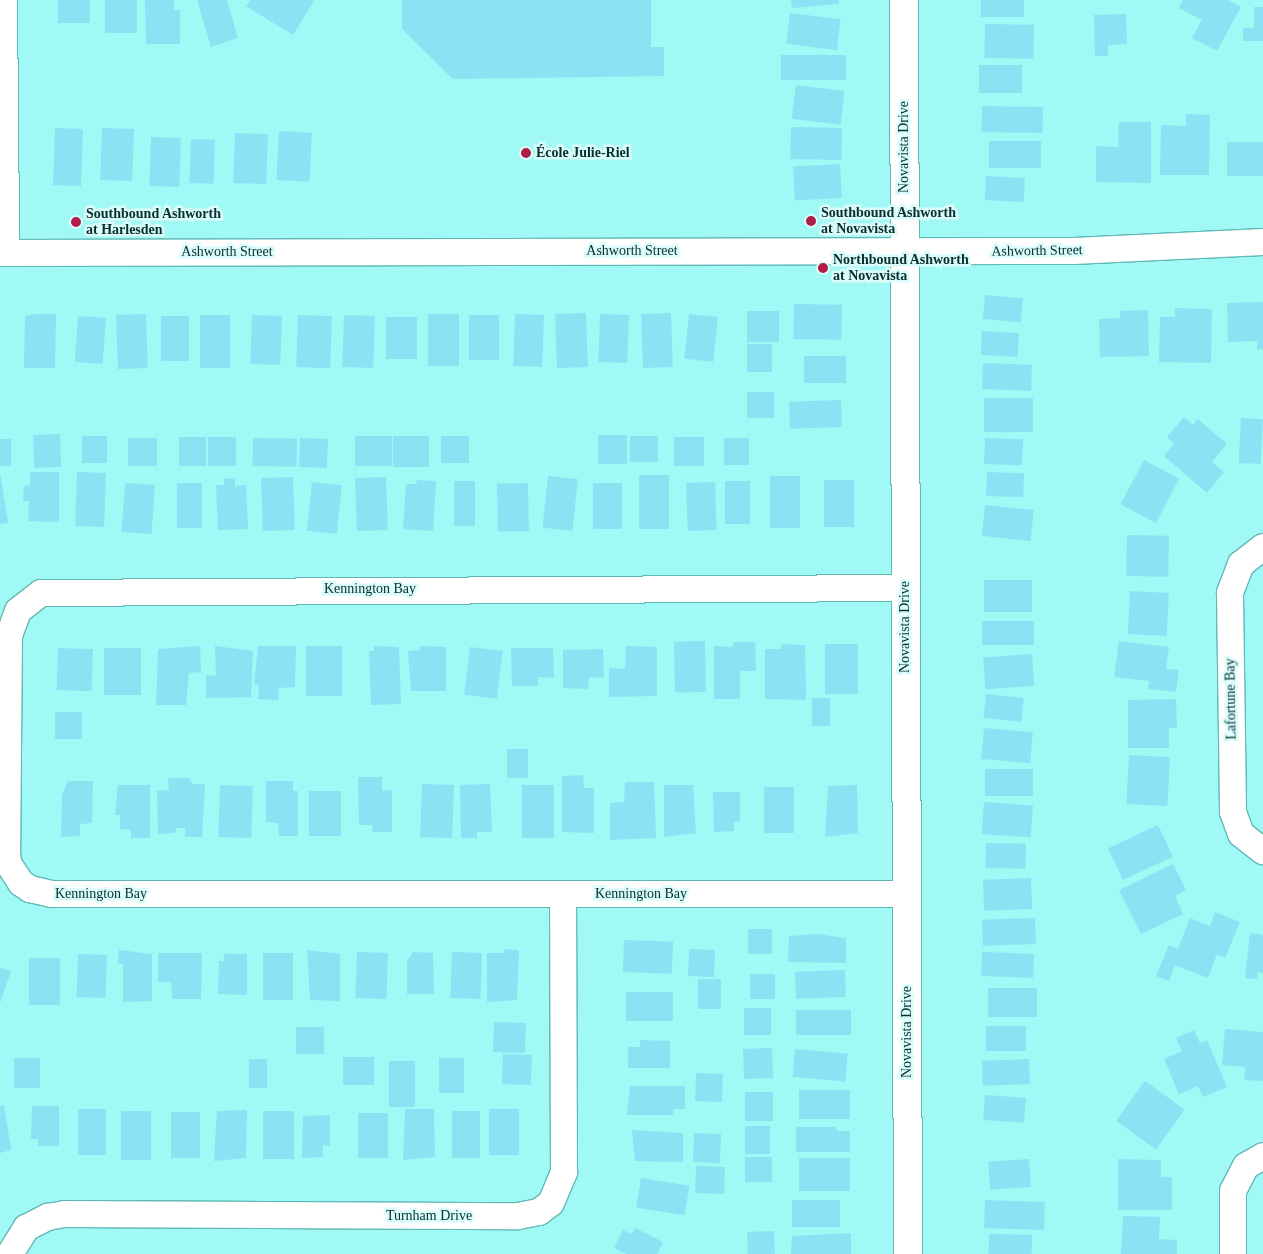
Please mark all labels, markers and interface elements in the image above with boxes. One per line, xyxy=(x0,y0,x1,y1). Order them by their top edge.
street label: Novavista Drive xyxy=(896,101,912,193)
place label: École Julie-Riel xyxy=(536,145,630,161)
marker: École Julie-Riel xyxy=(520,147,532,159)
place label: Southbound Ashworth at Novavista xyxy=(821,205,957,238)
place label: Southbound Ashworth at Harlesden xyxy=(86,206,222,238)
marker: Southbound Ashworth at Novavista xyxy=(805,215,817,227)
marker: Southbound Ashworth at Harlesden xyxy=(70,216,82,228)
street label: Ashworth Street xyxy=(991,242,1083,260)
street label: Ashworth Street xyxy=(586,243,678,259)
street label: Ashworth Street xyxy=(181,244,273,260)
place label: Northbound Ashworth at Novavista xyxy=(833,252,970,284)
marker: Northbound Ashworth at Novavista xyxy=(817,262,829,274)
street label: Kennington Bay xyxy=(324,581,416,597)
street label: Novavista Drive xyxy=(897,581,913,673)
street label: Lafortune Bay xyxy=(1222,658,1240,740)
street label: Kennington Bay xyxy=(55,886,147,902)
street label: Kennington Bay xyxy=(595,886,687,902)
street label: Novavista Drive xyxy=(899,986,915,1078)
street label: Turnham Drive xyxy=(386,1208,472,1224)

